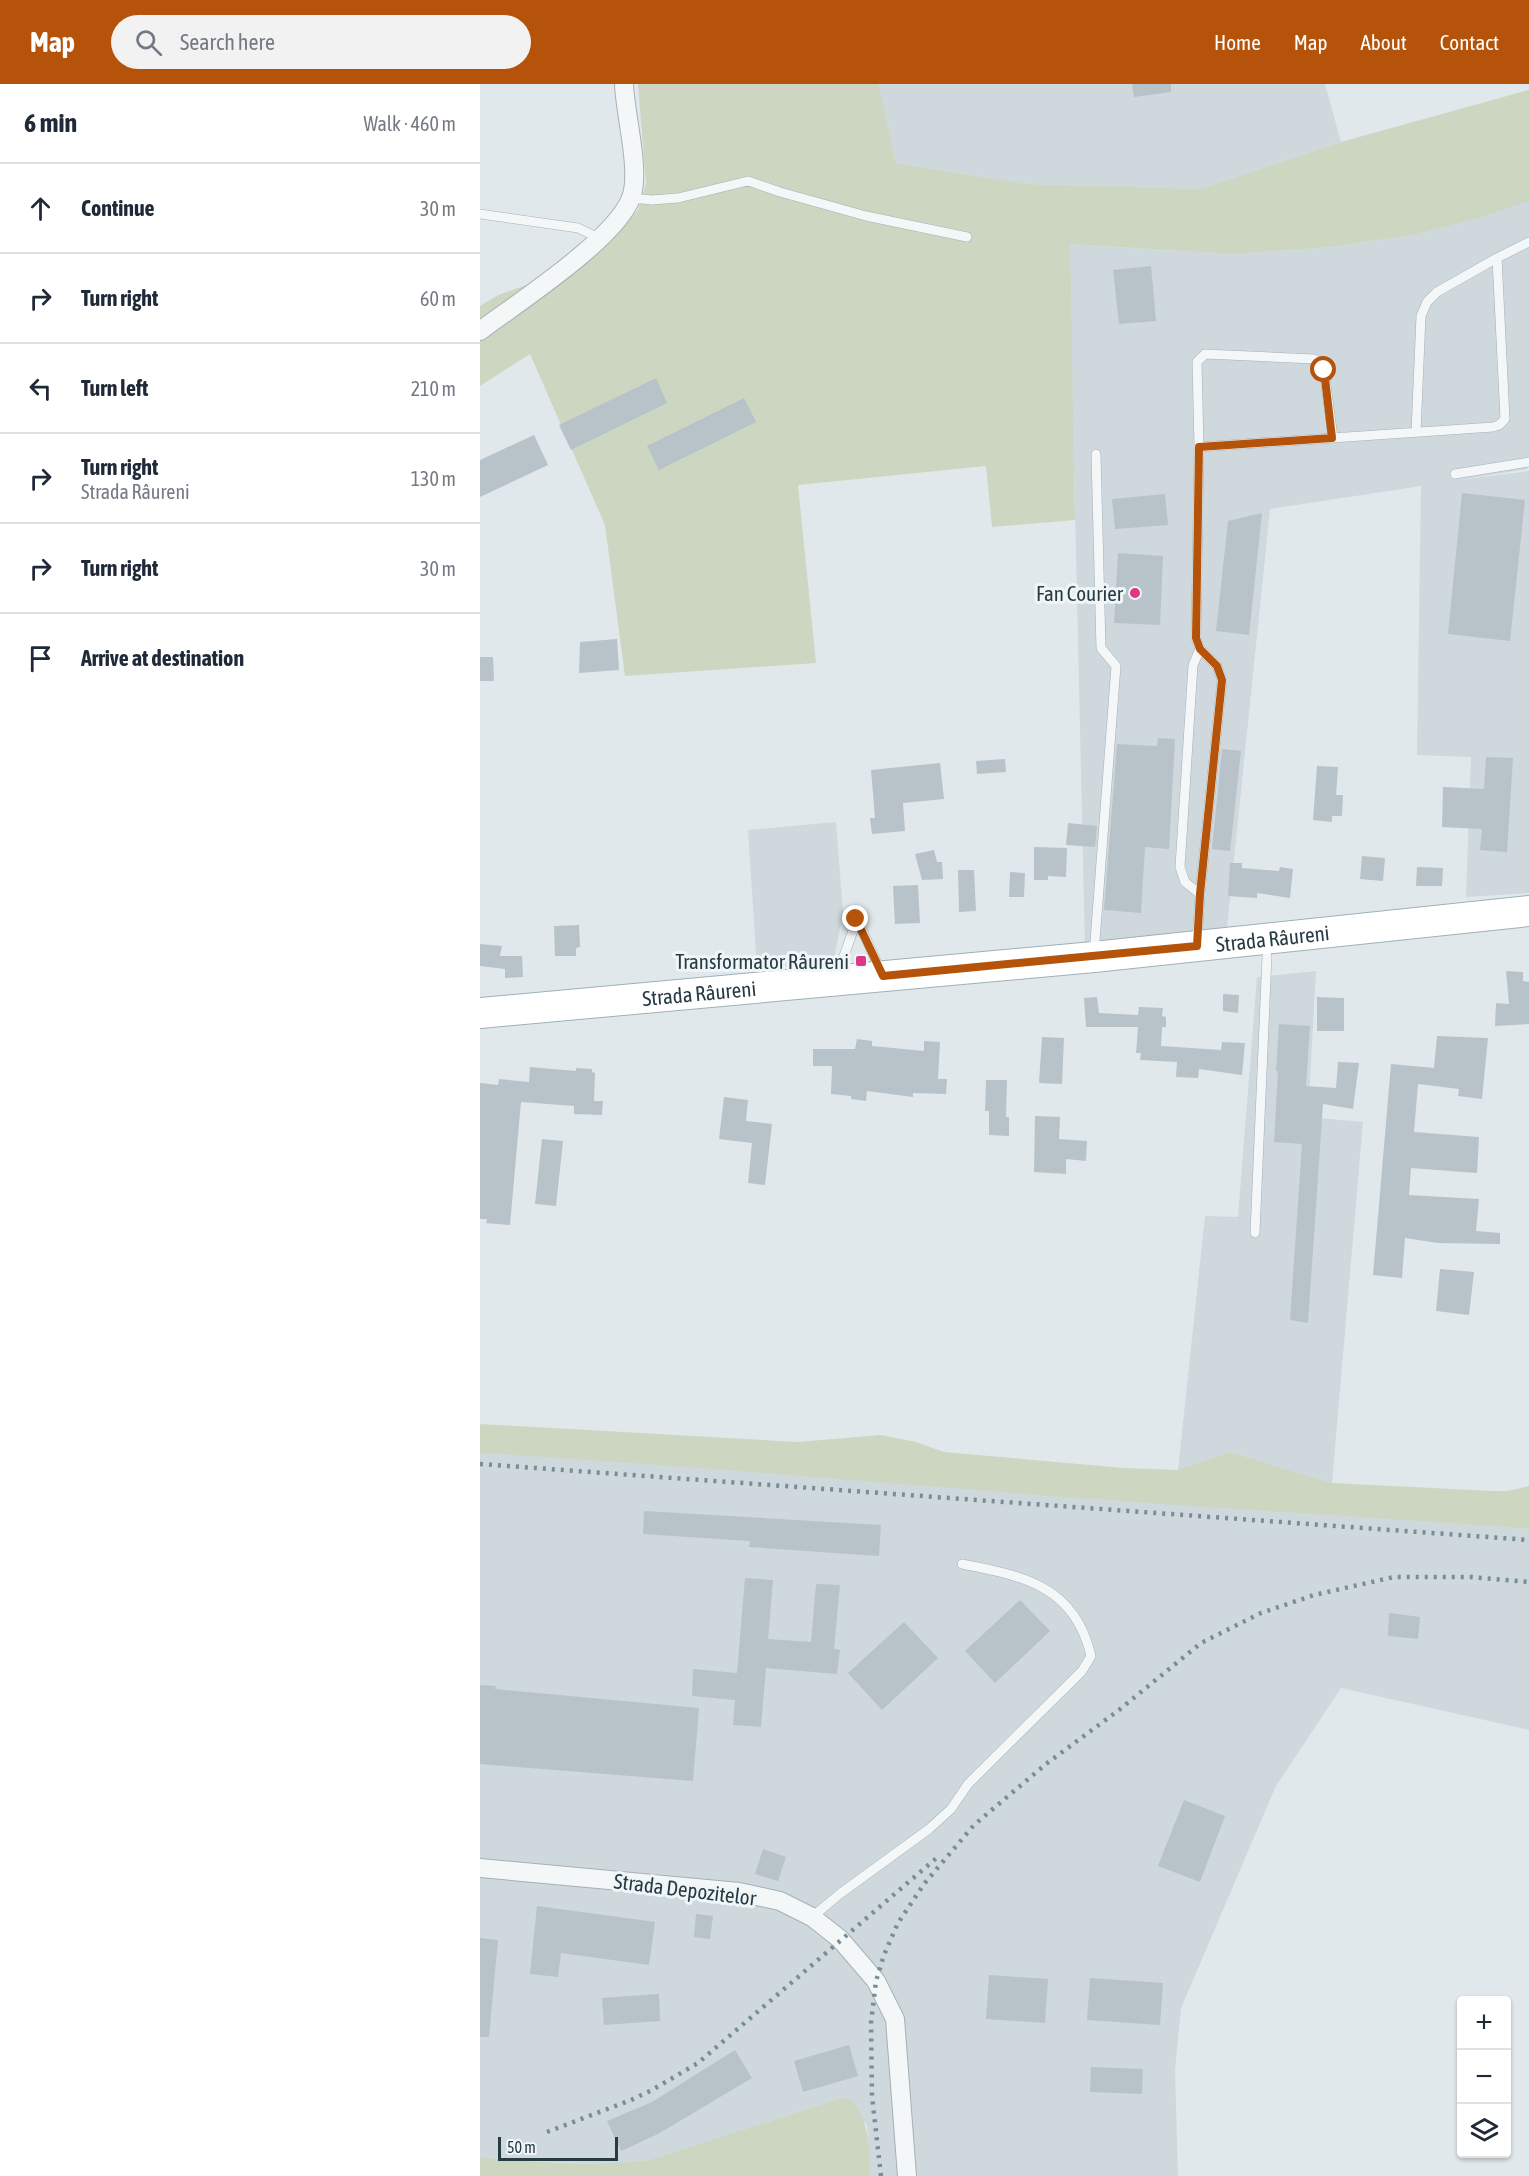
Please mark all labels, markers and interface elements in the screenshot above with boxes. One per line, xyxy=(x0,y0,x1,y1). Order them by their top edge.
search box xyxy=(111,15,531,69)
text: Map xyxy=(30,26,75,58)
icon: search xyxy=(132,26,165,59)
text: Search here xyxy=(180,29,275,55)
text: Home xyxy=(1214,30,1261,54)
text: Map xyxy=(1294,30,1328,54)
text: About xyxy=(1361,30,1407,54)
text: Contact xyxy=(1440,30,1499,54)
text: 6 min xyxy=(24,108,77,138)
text: Walk · 460 m xyxy=(364,112,456,135)
icon: ahead xyxy=(24,192,57,225)
text: Continue xyxy=(81,195,155,221)
text: 30 m xyxy=(420,197,456,220)
icon: right xyxy=(24,282,57,315)
text: Turn right xyxy=(81,285,158,311)
text: 60 m xyxy=(420,287,456,310)
route start xyxy=(1310,356,1336,382)
icon: left xyxy=(24,372,57,405)
text: Turn left xyxy=(81,375,148,401)
text: 210 m xyxy=(411,377,456,400)
text: Turn right xyxy=(81,454,158,480)
icon: right xyxy=(24,462,57,495)
text: 130 m xyxy=(411,467,456,490)
text: Strada Râureni xyxy=(81,480,190,503)
icon: right xyxy=(24,552,57,585)
text: Turn right xyxy=(81,555,158,581)
text: 30 m xyxy=(420,557,456,580)
place label: Fan Courier xyxy=(1036,581,1124,605)
marker: Fan Courier xyxy=(1128,586,1142,600)
icon: arrive xyxy=(24,642,57,675)
text: Arrive at destination xyxy=(81,645,244,671)
route end xyxy=(842,905,868,931)
street label: Strada Râureni xyxy=(1214,920,1331,956)
place label: Transformator Râureni xyxy=(675,949,849,973)
marker: Transformator Râureni xyxy=(854,954,868,968)
street label: Strada Râureni xyxy=(641,976,757,1010)
street label: Strada Depozitelor xyxy=(613,1868,758,1910)
map controls xyxy=(1457,1996,1511,2158)
button: + xyxy=(1457,1996,1511,2050)
button: − xyxy=(1457,2050,1511,2104)
button: layers xyxy=(1457,2104,1511,2158)
scale bar xyxy=(498,2134,618,2162)
text: 50 m xyxy=(507,2138,536,2156)

